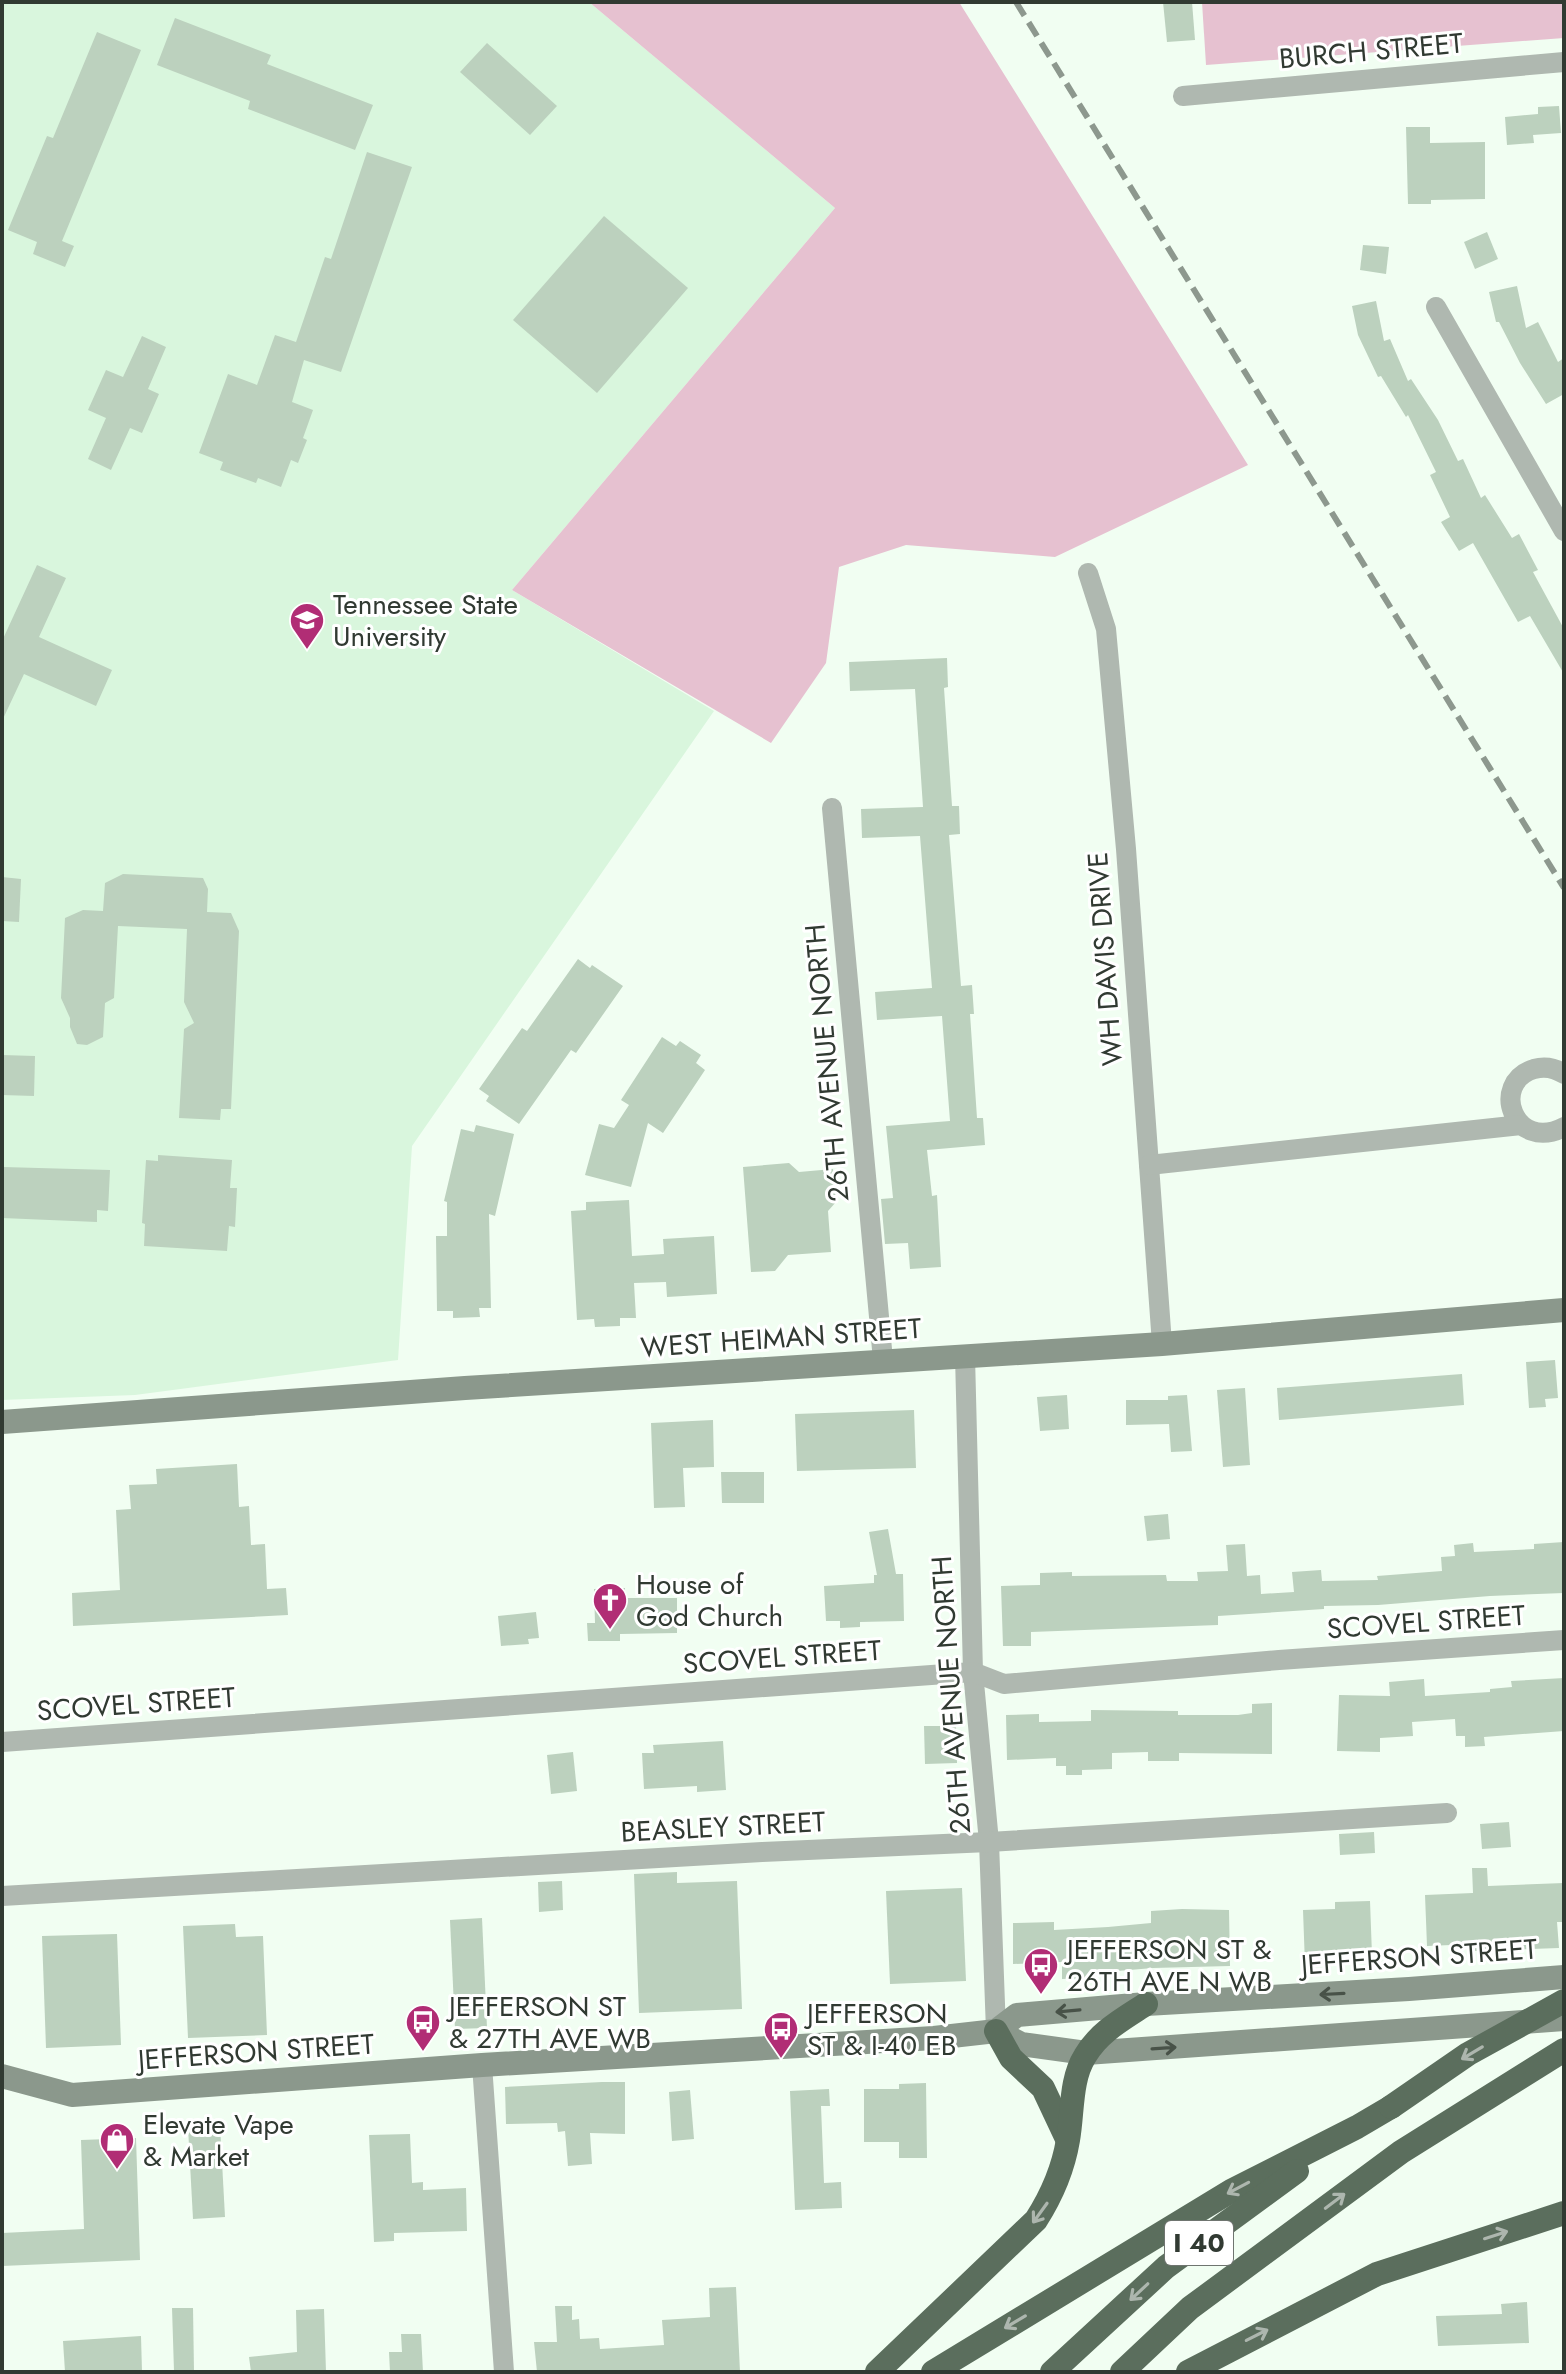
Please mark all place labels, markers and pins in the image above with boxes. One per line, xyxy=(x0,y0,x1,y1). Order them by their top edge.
place label: Tennessee State University xyxy=(333,584,518,657)
school or university icon: Tennessee State University xyxy=(288,601,326,651)
place label: House of God Church xyxy=(636,1564,783,1637)
church icon: House of God Church xyxy=(591,1581,629,1631)
place label: JEFFERSON ST & 26TH AVE N WB xyxy=(1063,1929,1272,2002)
bus stop icon: JEFFERSON ST & 26TH AVE N WB xyxy=(1022,1946,1060,1996)
place label: JEFFERSON ST & 27TH AVE WB xyxy=(445,1986,651,2059)
place label: JEFFERSON ST & I-40 EB xyxy=(803,1993,956,2066)
bus stop icon: JEFFERSON ST & 27TH AVE WB xyxy=(404,2003,442,2053)
bus stop icon: JEFFERSON ST & I-40 EB xyxy=(762,2010,800,2060)
place label: Elevate Vape & Market xyxy=(143,2104,294,2177)
shop icon: Elevate Vape & Market xyxy=(98,2121,136,2171)

